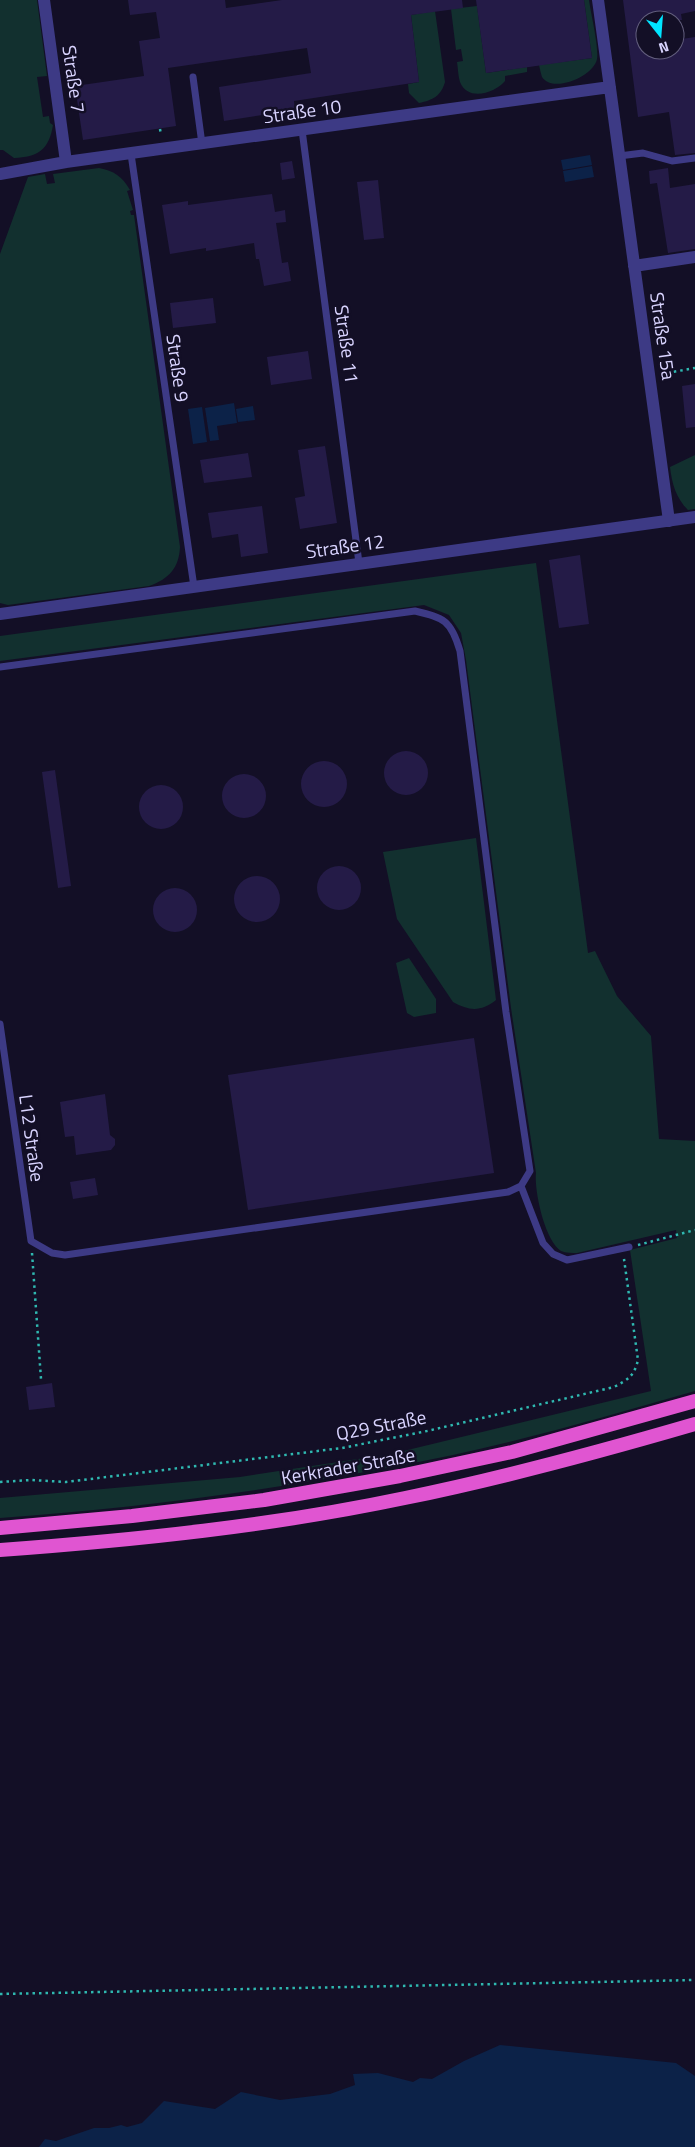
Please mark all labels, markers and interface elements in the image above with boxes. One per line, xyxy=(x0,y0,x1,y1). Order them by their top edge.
north arrow xyxy=(635,10,685,60)
text: N xyxy=(656,36,672,59)
street label: Straße 7 xyxy=(55,43,94,115)
street label: Straße 10 xyxy=(261,91,343,130)
street label: Straße 15a xyxy=(643,290,684,382)
street label: Straße 11 xyxy=(328,303,367,385)
street label: Straße 9 xyxy=(159,332,198,404)
street label: Straße 12 xyxy=(304,526,386,565)
street label: L12 Straße xyxy=(12,1092,53,1183)
street label: Q29 Straße xyxy=(333,1402,429,1447)
street label: Kerkrader Straße xyxy=(279,1439,417,1492)

